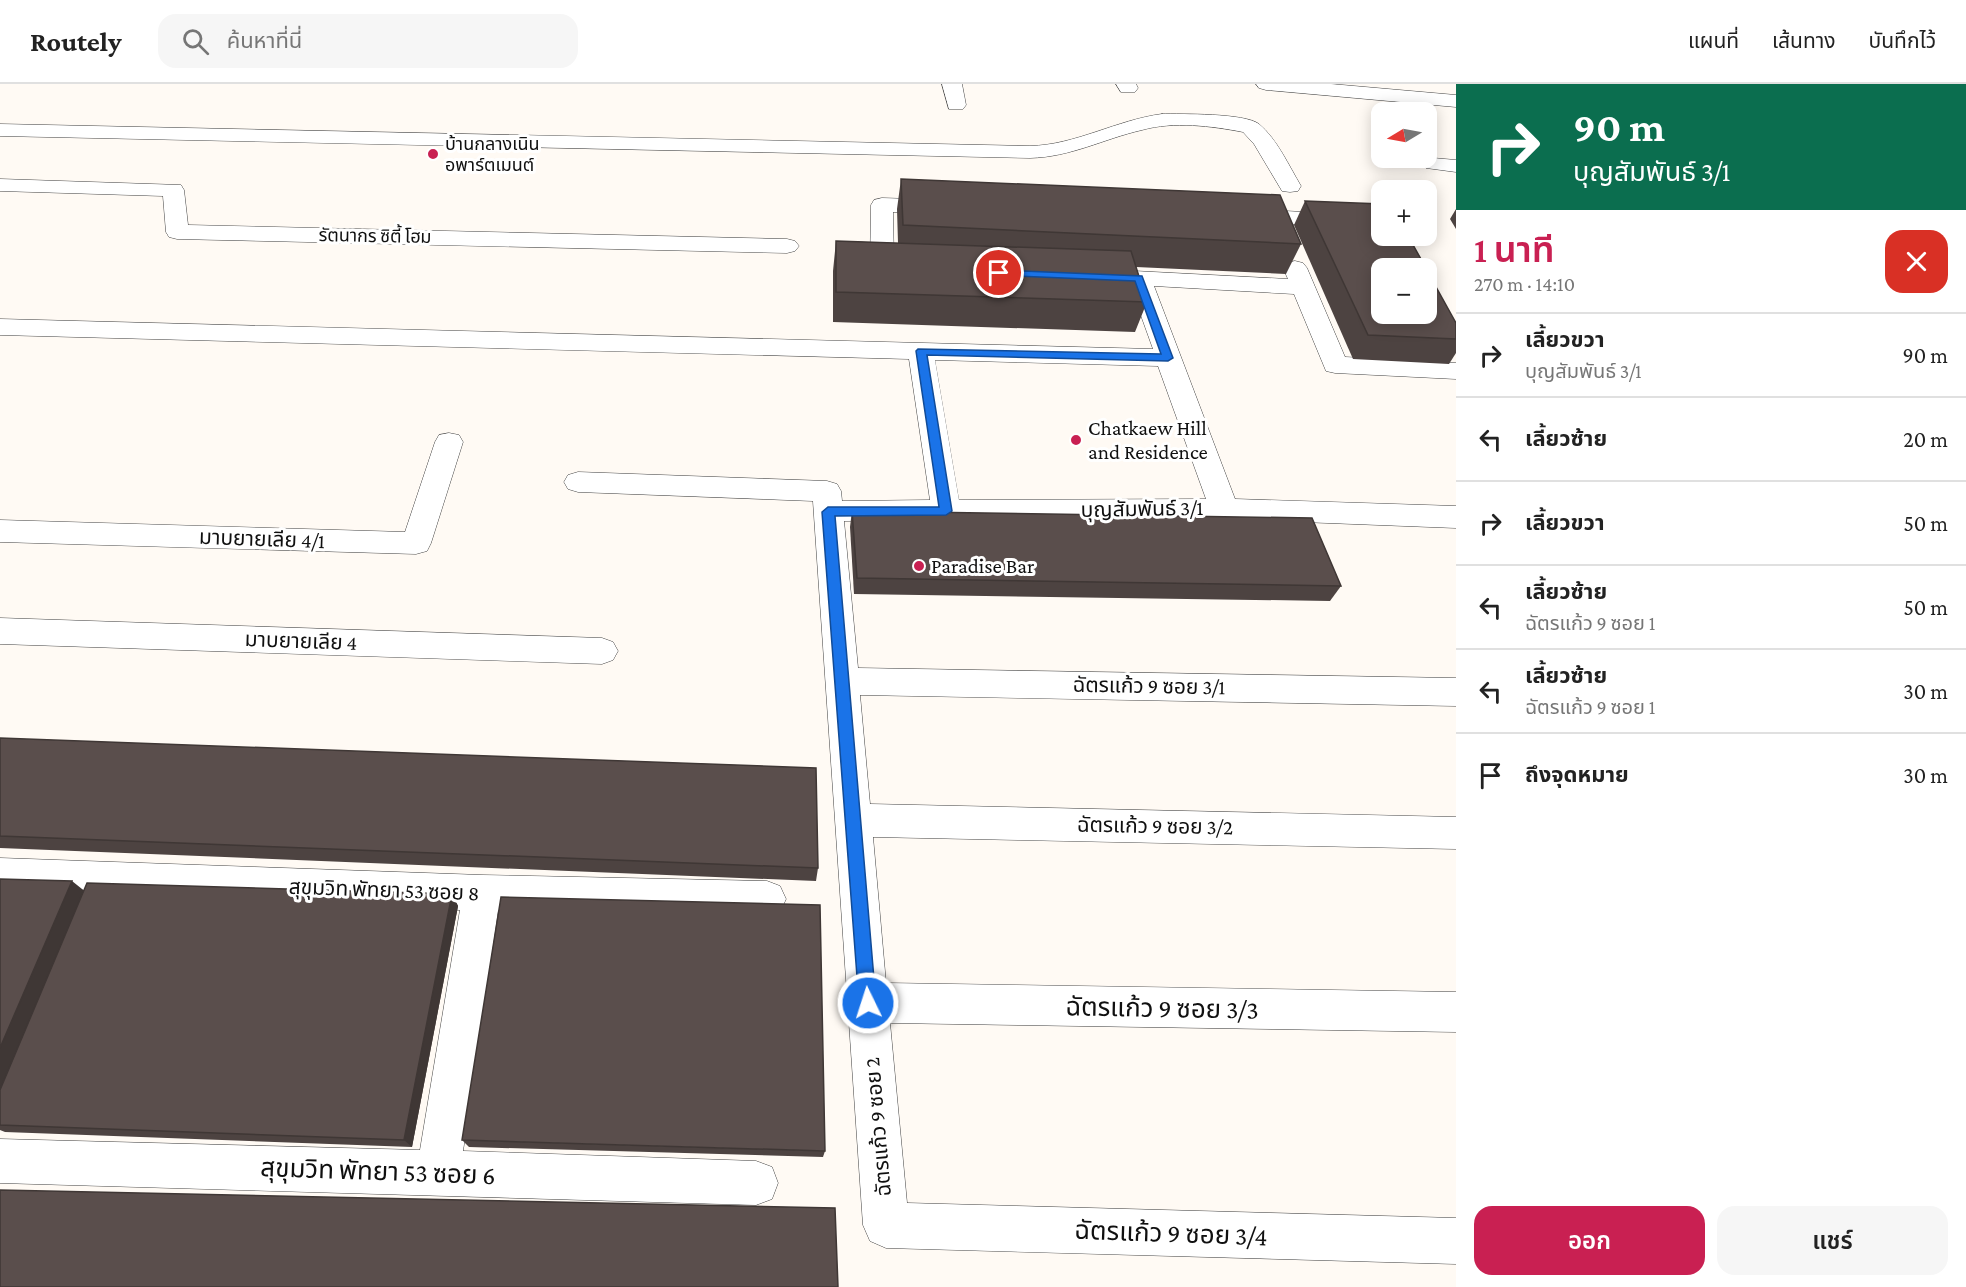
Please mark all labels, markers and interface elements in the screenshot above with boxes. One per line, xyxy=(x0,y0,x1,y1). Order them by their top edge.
search box xyxy=(158,14,578,68)
icon: search xyxy=(179,25,212,58)
text: Routely xyxy=(30,26,122,57)
text: ค้นหาที่นี่ xyxy=(227,28,302,53)
text: แผนที่ xyxy=(1688,29,1739,53)
text: เส้นทาง xyxy=(1772,29,1836,53)
text: บันทึกไว้ xyxy=(1869,29,1936,53)
north arrow xyxy=(1371,102,1437,168)
map controls xyxy=(1371,102,1437,324)
text: 90 m xyxy=(1573,103,1665,150)
icon: right xyxy=(1474,108,1552,186)
place label: บ้านกลางเนิน อพาร์ตเมนต์ xyxy=(445,134,540,175)
marker: บ้านกลางเนิน อพาร์ตเมนต์ xyxy=(426,147,440,161)
text: บุญสัมพันธ์ 3/1 xyxy=(1573,157,1731,187)
button: + xyxy=(1371,180,1437,246)
street label: รัตนากร ซิตี้ โฮม xyxy=(318,222,432,247)
text: 1 นาที xyxy=(1474,230,1555,270)
button: close xyxy=(1885,230,1948,293)
pin xyxy=(973,247,1024,298)
icon: arrive xyxy=(982,256,1015,289)
button: − xyxy=(1371,258,1437,324)
text: 270 m · 14:10 xyxy=(1474,273,1575,295)
text: เลี้ยวขวา xyxy=(1525,327,1605,352)
icon: right xyxy=(1474,339,1507,372)
text: 90 m xyxy=(1903,343,1948,368)
text: บุญสัมพันธ์ 3/1 xyxy=(1525,360,1642,382)
place label: Chatkaew Hill and Residence xyxy=(1088,416,1208,464)
icon: left xyxy=(1474,423,1507,456)
text: เลี้ยวซ้าย xyxy=(1525,426,1607,451)
text: 20 m xyxy=(1903,427,1948,452)
marker: Chatkaew Hill and Residence xyxy=(1069,433,1083,447)
street label: บุญสัมพันธ์ 3/1 xyxy=(1081,496,1203,523)
icon: right xyxy=(1474,507,1507,540)
text: เลี้ยวขวา xyxy=(1525,510,1605,535)
text: 50 m xyxy=(1903,511,1948,536)
street label: มาบยายเลีย 4/1 xyxy=(199,525,325,553)
place label: Paradise Bar xyxy=(931,554,1035,578)
marker: Paradise Bar xyxy=(912,559,926,573)
text: เลี้ยวซ้าย xyxy=(1525,579,1607,604)
icon: left xyxy=(1474,591,1507,624)
text: 50 m xyxy=(1903,595,1948,620)
text: ฉัตรแก้ว 9 ซอย 1 xyxy=(1525,612,1655,634)
street label: มาบยายเลีย 4 xyxy=(244,627,358,655)
text: เลี้ยวซ้าย xyxy=(1525,663,1607,688)
street label: ฉัตรแก้ว 9 ซอย 3/1 xyxy=(1072,673,1226,699)
icon: left xyxy=(1474,675,1507,708)
text: 30 m xyxy=(1903,679,1948,704)
text: ฉัตรแก้ว 9 ซอย 1 xyxy=(1525,696,1655,718)
icon: arrive xyxy=(1474,759,1507,792)
text: ถึงจุดหมาย xyxy=(1525,762,1629,787)
text: 30 m xyxy=(1903,763,1948,788)
street label: ฉัตรแก้ว 9 ซอย 3/2 xyxy=(1077,813,1233,839)
street label: สุขุมวิท พัทยา 53 ซอย 8 xyxy=(288,875,480,906)
position arrow xyxy=(836,971,900,1035)
street label: ฉัตรแก้ว 9 ซอย 3/3 xyxy=(1065,992,1259,1025)
street label: ฉัตรแก้ว 9 ซอย 2 xyxy=(860,1056,896,1198)
street label: สุขุมวิท พัทยา 53 ซอย 6 xyxy=(260,1153,496,1191)
button: ออก xyxy=(1474,1206,1705,1275)
button: แชร์ xyxy=(1717,1206,1948,1275)
street label: ฉัตรแก้ว 9 ซอย 3/4 xyxy=(1074,1216,1268,1251)

